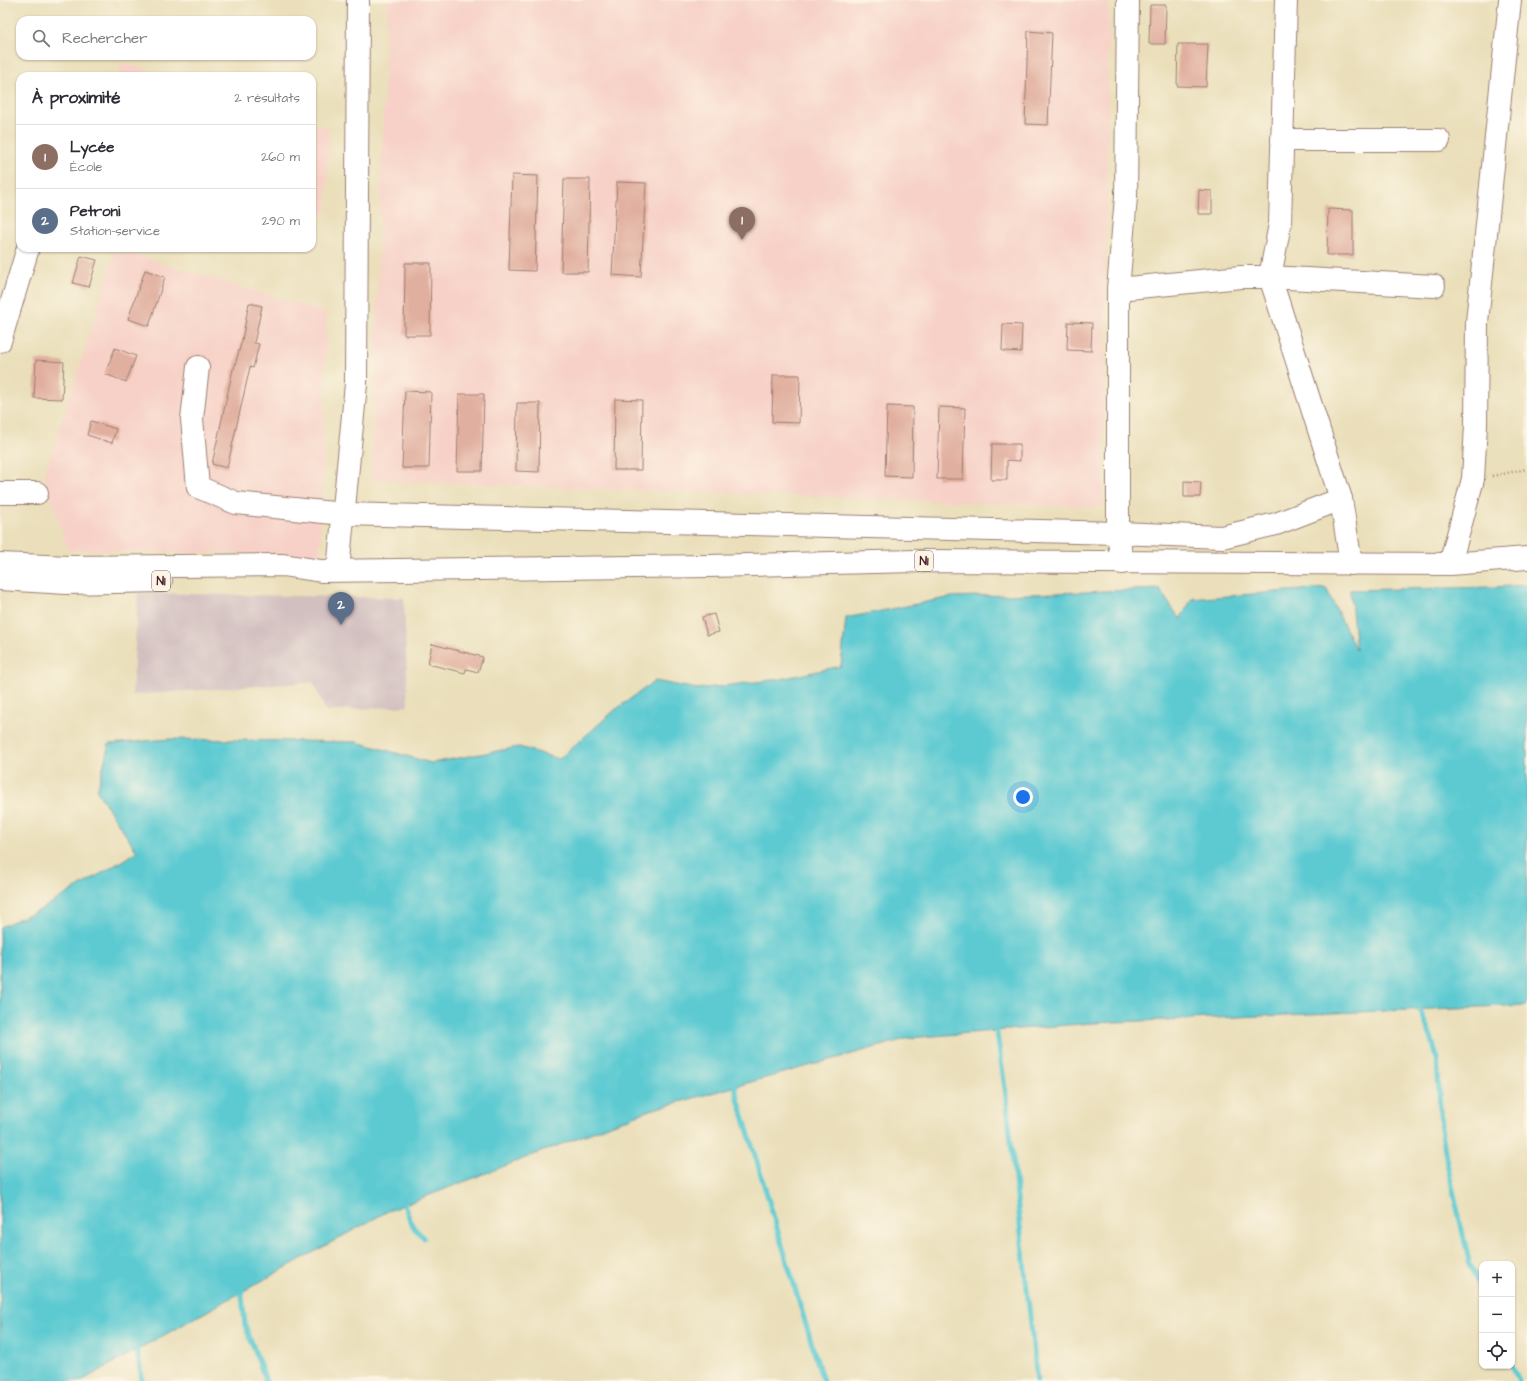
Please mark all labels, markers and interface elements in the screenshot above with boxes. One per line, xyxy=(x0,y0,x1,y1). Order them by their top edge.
search box xyxy=(16,16,316,60)
icon: search xyxy=(30,27,52,49)
text: Rechercher xyxy=(62,28,147,49)
text: À proximité xyxy=(32,86,121,110)
text: 2 résultats xyxy=(234,89,300,107)
text: Lycée xyxy=(70,137,114,158)
text: 1 xyxy=(44,148,46,166)
text: 260 m xyxy=(261,148,300,166)
text: École xyxy=(70,158,102,176)
text: Petroni xyxy=(70,201,120,222)
pin: 1 xyxy=(729,207,755,240)
text: 2 xyxy=(41,212,49,230)
text: 290 m xyxy=(262,212,300,230)
text: Station-service xyxy=(70,222,160,240)
road number: N1 xyxy=(915,551,933,571)
road number: N1 xyxy=(152,571,170,591)
pin: 2 xyxy=(328,592,354,625)
your location xyxy=(1013,787,1033,807)
map controls xyxy=(1479,1261,1515,1369)
button: + xyxy=(1479,1261,1515,1297)
button: − xyxy=(1479,1297,1515,1333)
button: locate xyxy=(1479,1333,1515,1369)

